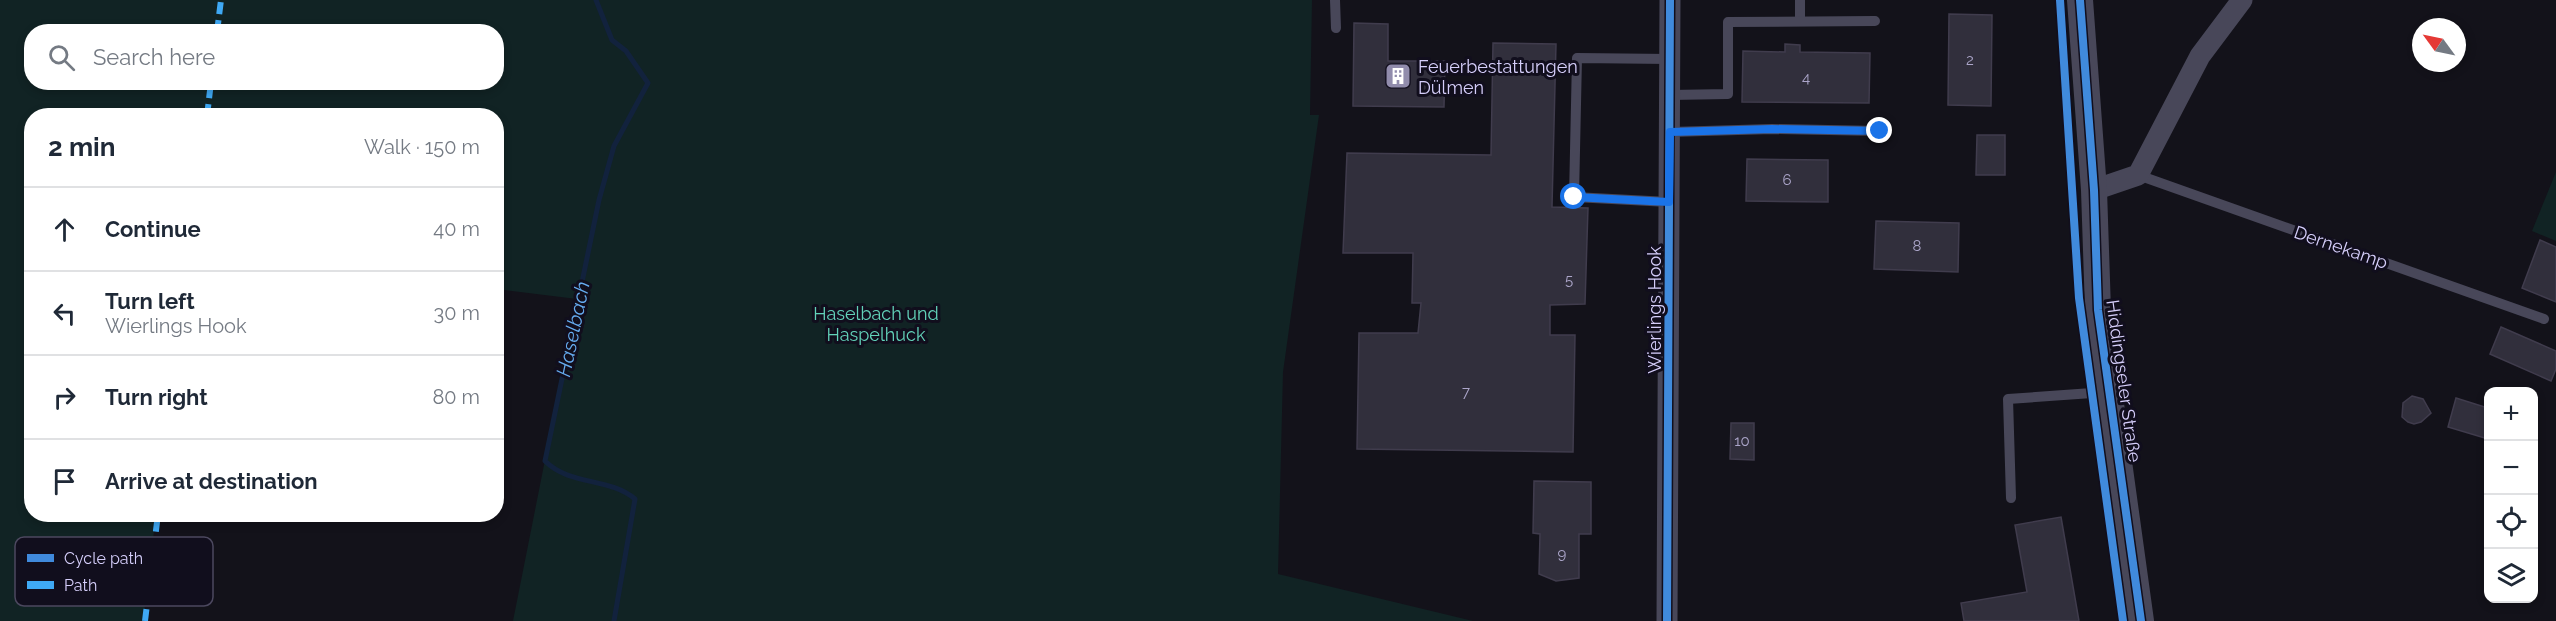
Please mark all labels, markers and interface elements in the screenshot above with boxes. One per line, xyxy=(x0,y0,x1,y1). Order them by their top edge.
north arrow xyxy=(2412,18,2466,72)
search box xyxy=(24,24,504,90)
icon: search xyxy=(45,41,78,74)
text: Search here xyxy=(93,44,215,70)
house number: 2 xyxy=(1966,51,1974,69)
place label: Feuerbestattungen Dülmen xyxy=(1418,56,1578,98)
building icon: Feuerbestattungen Dülmen xyxy=(1383,61,1413,91)
house number: 4 xyxy=(1802,69,1810,87)
route end xyxy=(1866,117,1892,143)
text: 2 min xyxy=(48,132,115,162)
text: Walk · 150 m xyxy=(364,135,480,159)
house number: 6 xyxy=(1782,171,1792,189)
route start xyxy=(1560,183,1586,209)
icon: ahead xyxy=(48,213,81,246)
text: Continue xyxy=(105,216,201,242)
text: 40 m xyxy=(433,217,480,241)
street label: Dernekamp xyxy=(2291,221,2391,273)
house number: 8 xyxy=(1913,237,1922,255)
street label: Wierlings Hook xyxy=(1644,246,1665,374)
house number: 5 xyxy=(1565,271,1573,289)
water label: Haselbach xyxy=(551,279,595,379)
text: Turn left xyxy=(105,288,195,314)
icon: left xyxy=(48,297,81,330)
street label: Hiddingseler Straße xyxy=(2102,298,2146,464)
text: 30 m xyxy=(434,301,480,325)
park label: Haselbach und Haspelhuck xyxy=(813,303,939,345)
text: Wierlings Hook xyxy=(105,314,247,338)
icon: right xyxy=(48,381,81,414)
house number: 7 xyxy=(1462,383,1470,401)
text: Turn right xyxy=(105,384,208,410)
text: 80 m xyxy=(432,385,480,409)
map controls xyxy=(2484,387,2538,603)
button: + xyxy=(2484,387,2538,441)
house number: 10 xyxy=(1734,432,1750,450)
button: − xyxy=(2484,441,2538,495)
icon: arrive xyxy=(48,465,81,498)
text: Arrive at destination xyxy=(105,468,318,494)
button: locate xyxy=(2484,495,2538,549)
legend xyxy=(15,537,213,606)
house number: 9 xyxy=(1558,545,1567,563)
text: Cycle path xyxy=(64,549,143,568)
button: layers xyxy=(2484,549,2538,603)
text: Path xyxy=(64,576,97,595)

